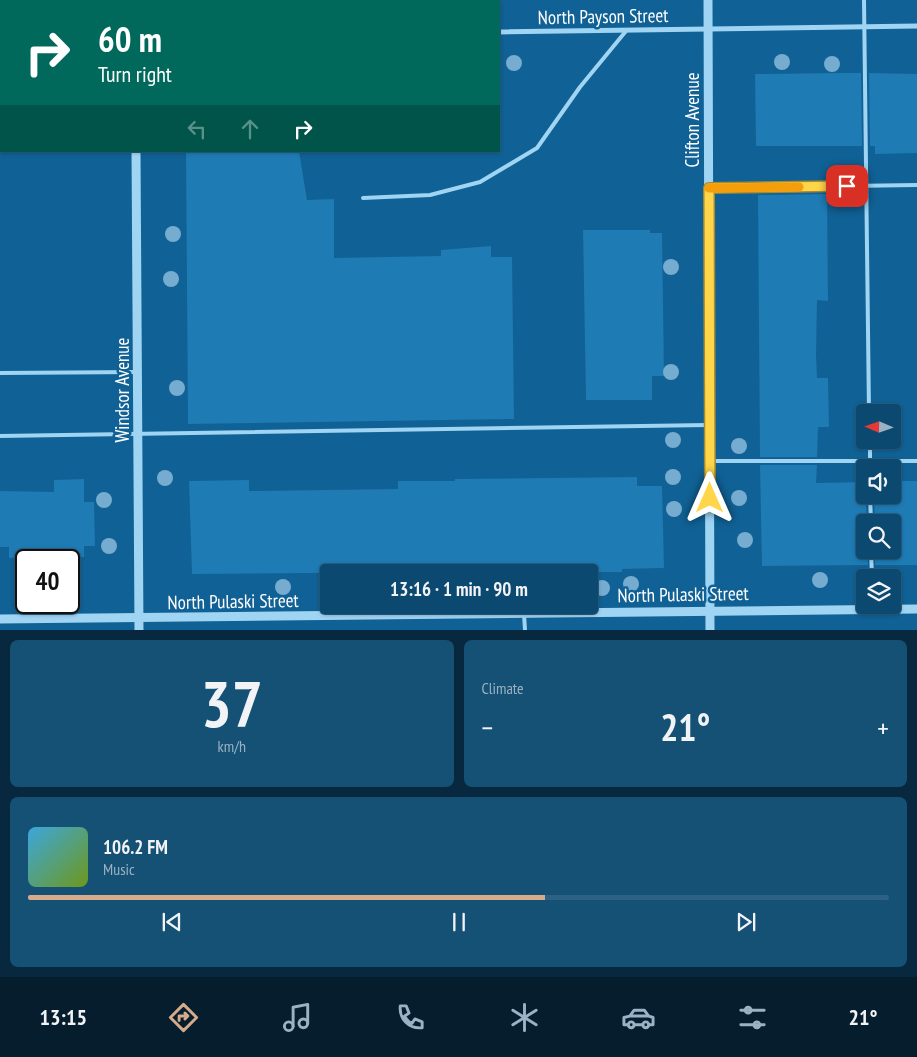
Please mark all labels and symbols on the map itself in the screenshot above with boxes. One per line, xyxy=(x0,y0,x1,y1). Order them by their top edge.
street label: North Payson Street xyxy=(537,3,669,29)
street label: Clifton Avenue xyxy=(680,72,704,168)
pin xyxy=(826,165,868,207)
street label: Windsor Avenue xyxy=(110,337,134,442)
north arrow xyxy=(856,404,901,449)
position arrow xyxy=(683,471,735,523)
speed limit sign: 40 xyxy=(15,549,80,614)
street label: North Pulaski Street xyxy=(617,581,750,607)
street label: North Pulaski Street xyxy=(167,588,300,614)

